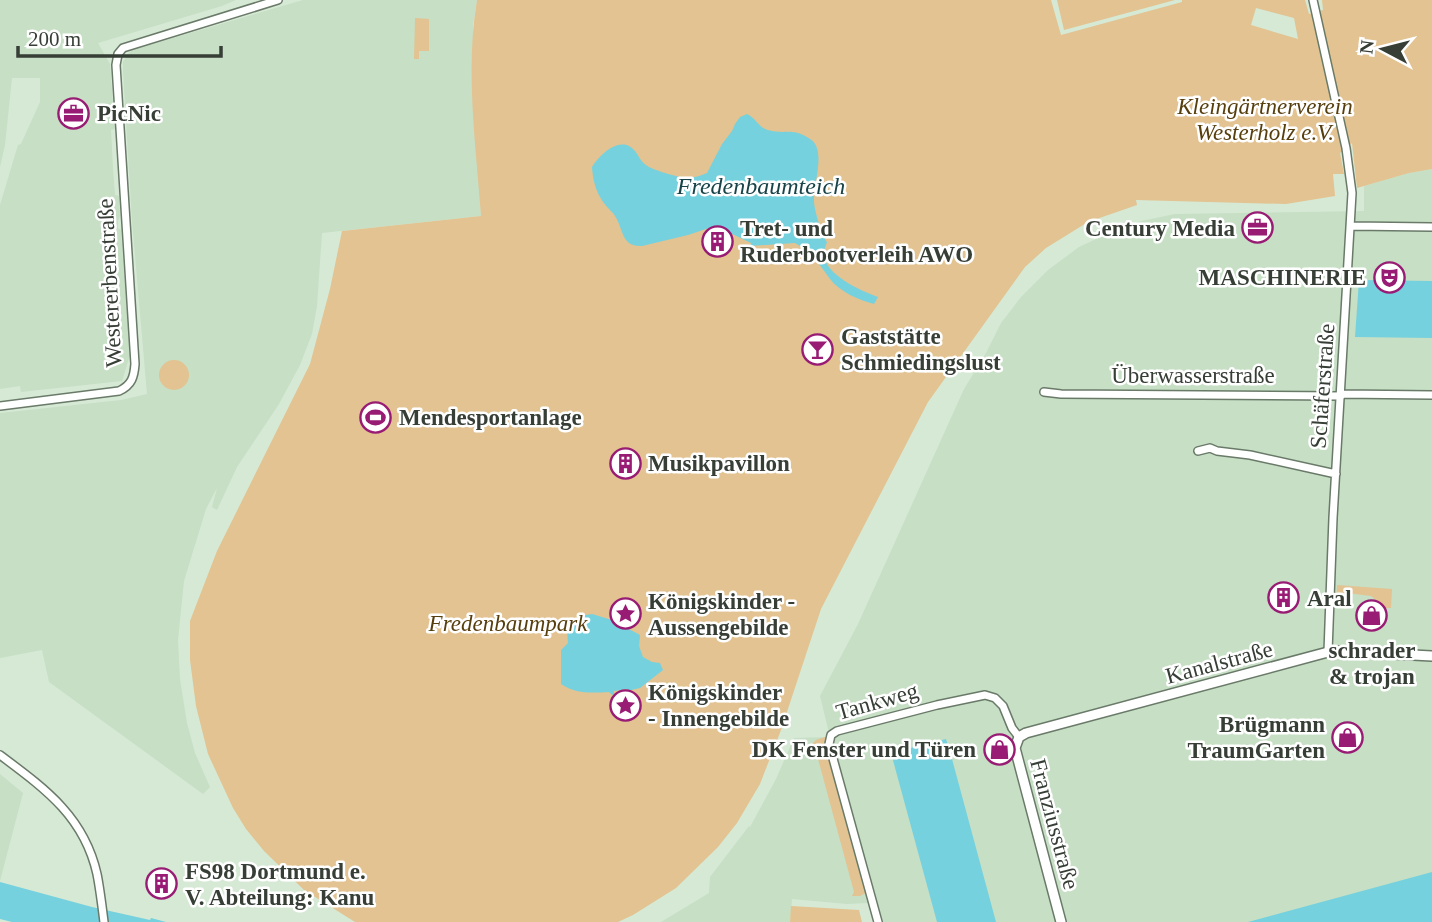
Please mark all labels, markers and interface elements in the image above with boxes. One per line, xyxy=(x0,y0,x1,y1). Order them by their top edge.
scale bar xyxy=(18,14,220,58)
north arrow xyxy=(1348,14,1418,84)
text: 200 m xyxy=(28,27,81,51)
text: N xyxy=(1355,39,1378,55)
park label: Kleingärtnerverein Westerholz e.V. xyxy=(1176,94,1353,145)
office icon: PicNic xyxy=(57,96,91,130)
place label: PicNic xyxy=(97,101,161,126)
water label: Fredenbaumteich xyxy=(676,173,845,199)
street label: Westererbenstraße xyxy=(93,198,126,368)
office icon: Century Media xyxy=(1241,211,1275,245)
place label: Tret- und Ruderbootverleih AWO xyxy=(740,216,973,267)
place label: Century Media xyxy=(1085,216,1235,241)
building icon: Tret- und Ruderbootverleih AWO xyxy=(700,224,734,258)
theatre icon: MASCHINERIE xyxy=(1372,260,1406,294)
place label: MASCHINERIE xyxy=(1199,265,1366,290)
street label: Schäferstraße xyxy=(1306,323,1339,449)
place label: Gaststätte Schmiedingslust xyxy=(841,324,1001,375)
bar icon: Gaststätte Schmiedingslust xyxy=(801,332,835,366)
street label: Überwasserstraße xyxy=(1111,363,1275,388)
sports icon: Mendesportanlage xyxy=(359,400,393,434)
place label: Mendesportanlage xyxy=(399,405,582,430)
building icon: Musikpavillon xyxy=(608,446,642,480)
place label: Musikpavillon xyxy=(648,451,790,476)
building icon: Aral xyxy=(1267,581,1301,615)
place label: Aral xyxy=(1307,586,1352,611)
place label: Königskinder - Aussengebilde xyxy=(648,589,795,640)
place icon: Königskinder - Aussengebilde xyxy=(608,597,642,631)
shop icon: schrader & trojan xyxy=(1355,599,1389,633)
park label: Fredenbaumpark xyxy=(428,611,588,636)
street label: Kanalstraße xyxy=(1163,636,1275,689)
place label: schrader & trojan xyxy=(1329,638,1415,689)
street label: Tankweg xyxy=(833,678,921,725)
place label: Königskinder - Innengebilde xyxy=(648,680,789,731)
place icon: Königskinder - Innengebilde xyxy=(608,688,642,722)
place label: Brügmann TraumGarten xyxy=(1187,712,1325,763)
shop icon: Brügmann TraumGarten xyxy=(1331,720,1365,754)
shop icon: DK Fenster und Türen xyxy=(982,732,1016,766)
place label: DK Fenster und Türen xyxy=(752,737,976,762)
street label: Franziusstraße xyxy=(1025,756,1084,892)
place label: FS98 Dortmund e. V. Abteilung: Kanu xyxy=(185,859,375,910)
building icon: FS98 Dortmund e. V. Abteilung: Kanu xyxy=(145,867,179,901)

